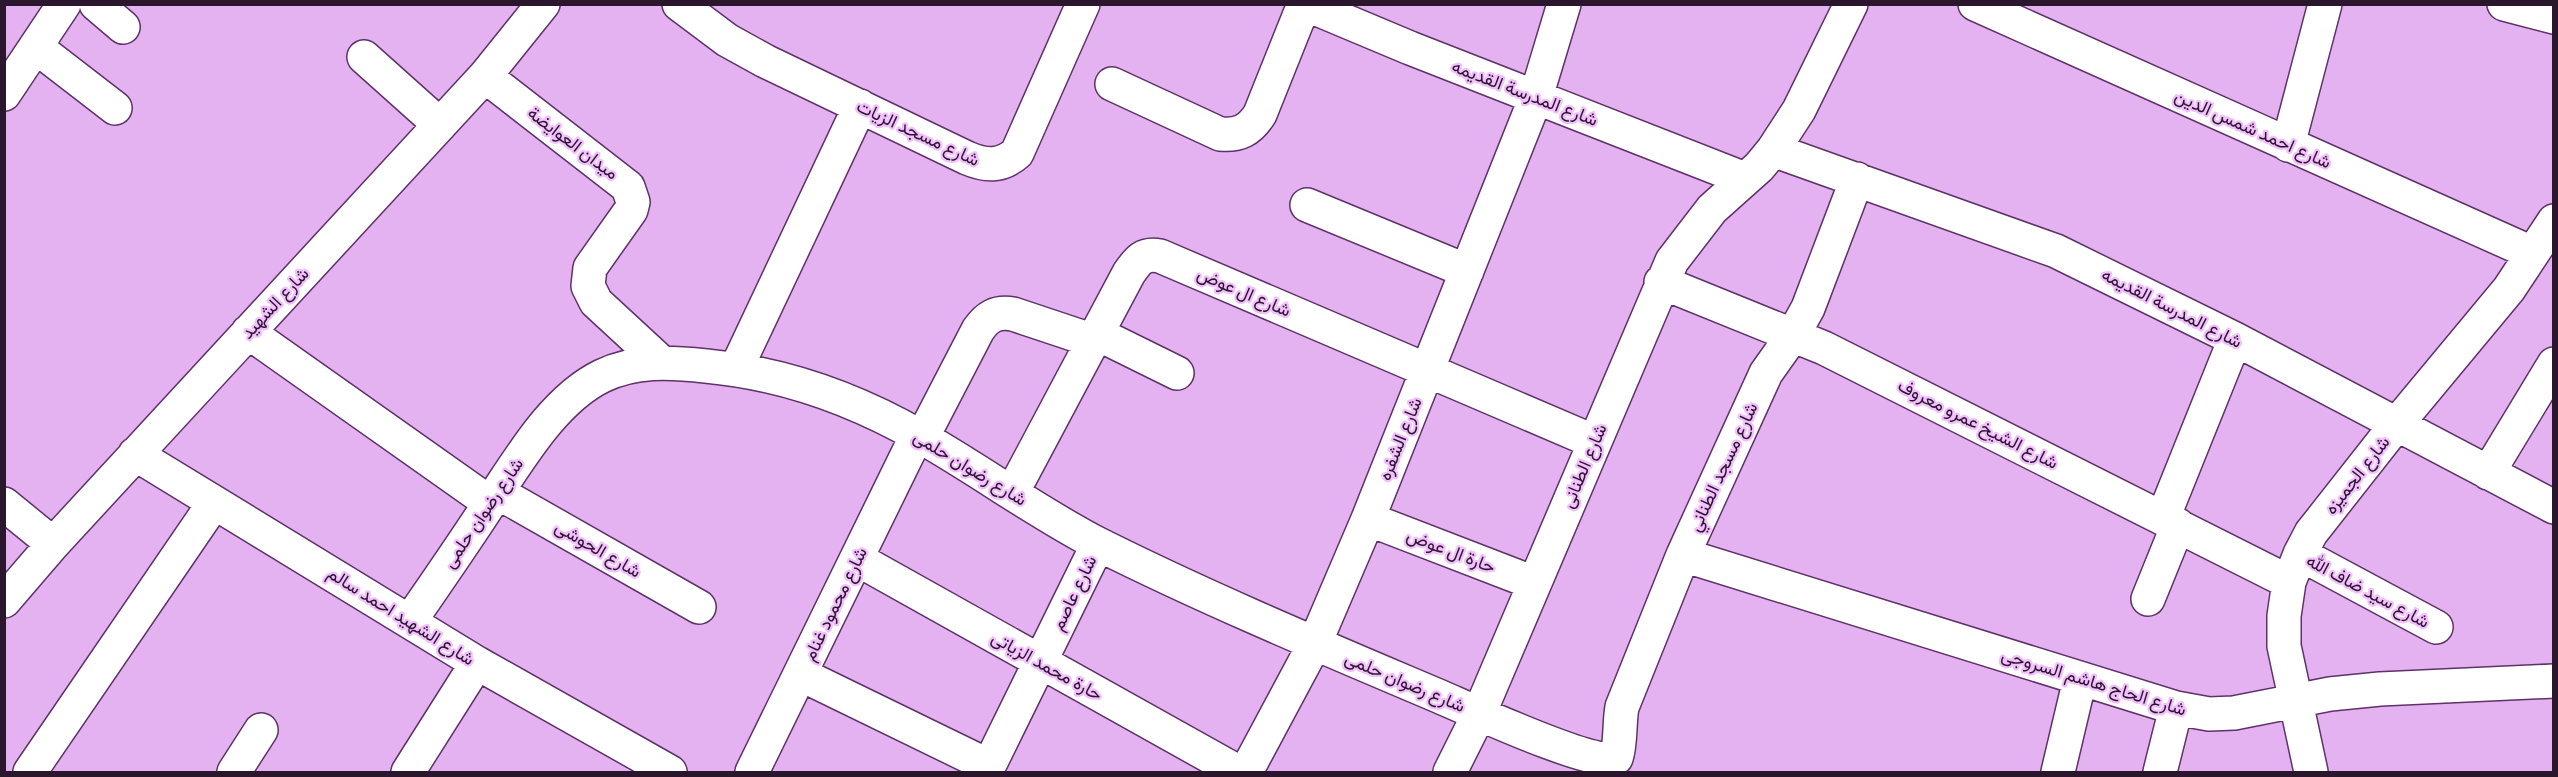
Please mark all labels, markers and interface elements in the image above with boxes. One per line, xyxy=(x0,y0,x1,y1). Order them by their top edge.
street label: شارع المدرسة القديمه xyxy=(1448,52,1602,133)
street label: شارع احمد شمس الدين xyxy=(2170,82,2336,175)
street label: شارع مسجد الزيات xyxy=(852,92,984,173)
street label: ميدان العوايضة xyxy=(522,99,625,186)
street label: شارع ال عوض xyxy=(1193,260,1295,323)
street label: شارع المدرسة القديمه xyxy=(2097,260,2247,355)
street label: شارع الشهيد xyxy=(234,261,315,345)
street label: شارع الشيخ عمرو معروف xyxy=(1893,371,2063,476)
street label: شارع الشفره xyxy=(1371,393,1428,484)
street label: شارع مسجد الطناني xyxy=(1681,398,1766,537)
street label: شارع الطنانى xyxy=(1554,419,1613,512)
street label: شارع رضوان حلمى xyxy=(908,423,1032,512)
street label: شارع الجميزه xyxy=(2317,430,2396,520)
street label: شارع رضوان حلمى xyxy=(436,452,530,573)
street label: شارع الحوشى xyxy=(550,513,646,584)
street label: حارة ال عوض xyxy=(1403,521,1500,580)
street label: شارع محمود غنام xyxy=(795,542,874,665)
street label: شارع سيد ضاف الله xyxy=(2302,547,2435,634)
street label: شارع عاصم xyxy=(1044,551,1103,635)
street label: شارع الشهيد احمد سالم xyxy=(322,559,480,672)
street label: حارة محمد الزياتى xyxy=(987,624,1108,707)
street label: شارع الحاج هاشم السروجى xyxy=(1998,641,2190,723)
street label: شارع رضوان حلمى xyxy=(1341,644,1470,719)

